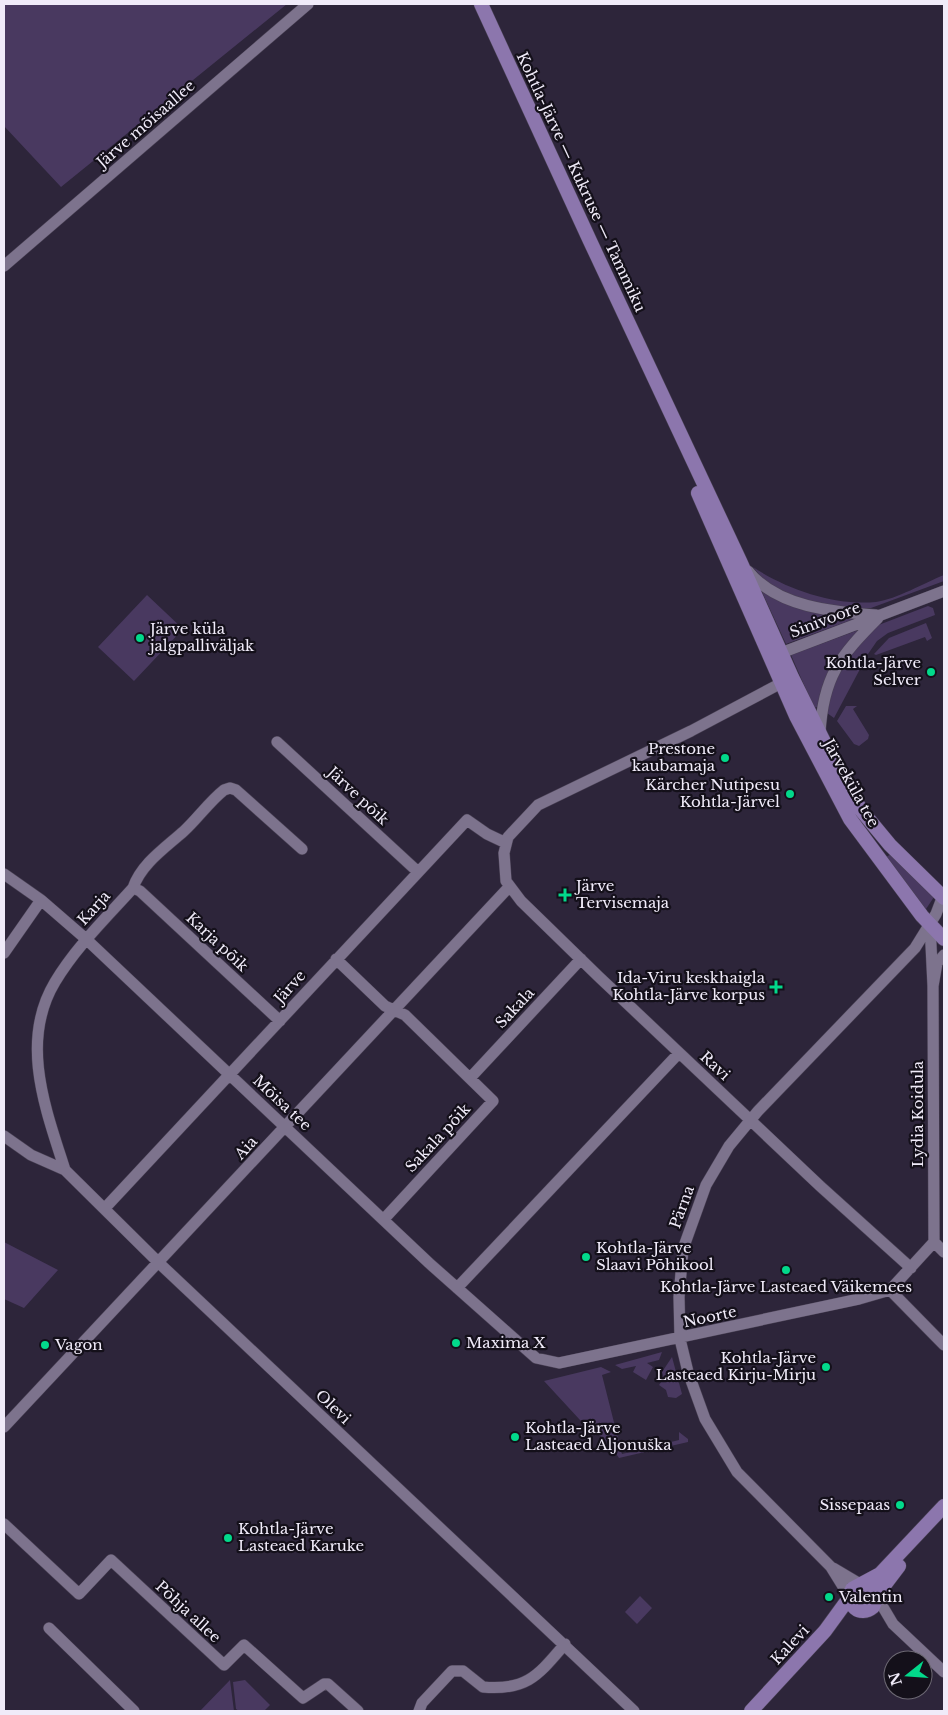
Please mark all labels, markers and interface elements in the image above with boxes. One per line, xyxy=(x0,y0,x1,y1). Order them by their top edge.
street label: Kohtla-Järve — Kukruse — Tammiku xyxy=(513,49,650,315)
street label: Järve mõisaallee xyxy=(91,76,199,173)
street label: Sinivoore xyxy=(787,597,863,642)
place label: Järve küla jalgpalliväljak xyxy=(147,619,255,655)
marker: Järve küla jalgpalliväljak xyxy=(134,632,146,644)
place label: Kohtla-Järve Selver xyxy=(826,653,922,689)
marker: Kohtla-Järve Selver xyxy=(925,666,937,678)
street label: Järveküla tee xyxy=(818,734,883,830)
place label: Prestone kaubamaja xyxy=(632,739,716,775)
marker: Prestone kaubamaja xyxy=(719,752,731,764)
street label: Järve põik xyxy=(322,761,394,829)
place label: Kärcher Nutipesu Kohtla-Järvel xyxy=(645,775,780,811)
marker: Kärcher Nutipesu Kohtla-Järvel xyxy=(784,788,796,800)
place label: Järve Tervisemaja xyxy=(574,876,670,912)
street label: Karja xyxy=(73,886,115,929)
marker: Järve Tervisemaja xyxy=(558,888,572,902)
street label: Karja põik xyxy=(182,908,253,976)
street label: Järve xyxy=(268,966,310,1009)
place label: Ida-Viru keskhaigla Kohtla-Järve korpus xyxy=(613,968,766,1004)
marker: Ida-Viru keskhaigla Kohtla-Järve korpus xyxy=(769,980,783,994)
street label: Sakala xyxy=(491,983,539,1032)
street label: Ravi xyxy=(696,1047,734,1084)
street label: Lydia Koidula xyxy=(908,1060,927,1167)
street label: Mõisa tee xyxy=(249,1071,316,1134)
street label: Sakala põik xyxy=(401,1099,475,1176)
street label: Aia xyxy=(229,1132,262,1164)
street label: Pärna xyxy=(665,1182,698,1231)
place label: Kohtla-Järve Slaavi Põhikool xyxy=(596,1238,714,1274)
marker: Kohtla-Järve Slaavi Põhikool xyxy=(580,1251,592,1263)
marker: Kohtla-Järve Lasteaed Väikemees xyxy=(780,1264,792,1276)
place label: Kohtla-Järve Lasteaed Väikemees xyxy=(660,1277,912,1296)
street label: Noorte xyxy=(681,1302,738,1331)
place label: Maxima X xyxy=(466,1333,546,1352)
place label: Vagon xyxy=(54,1335,103,1354)
marker: Maxima X xyxy=(450,1337,462,1349)
marker: Vagon xyxy=(39,1339,51,1351)
place label: Kohtla-Järve Lasteaed Kirju-Mirju xyxy=(656,1348,816,1384)
marker: Kohtla-Järve Lasteaed Kirju-Mirju xyxy=(820,1361,832,1373)
street label: Olevi xyxy=(312,1385,355,1428)
place label: Kohtla-Järve Lasteaed Aljonuška xyxy=(525,1418,672,1454)
marker: Kohtla-Järve Lasteaed Aljonuška xyxy=(509,1431,521,1443)
place label: Sissepaas xyxy=(819,1495,890,1514)
marker: Sissepaas xyxy=(894,1499,906,1511)
place label: Kohtla-Järve Lasteaed Karuke xyxy=(238,1519,364,1555)
marker: Kohtla-Järve Lasteaed Karuke xyxy=(222,1532,234,1544)
street label: Põhja allee xyxy=(152,1577,225,1647)
place label: Valentin xyxy=(838,1587,903,1606)
marker: Valentin xyxy=(823,1591,835,1603)
street label: Kalevi xyxy=(766,1621,813,1669)
north arrow xyxy=(883,1650,933,1700)
text: N xyxy=(885,1670,906,1688)

